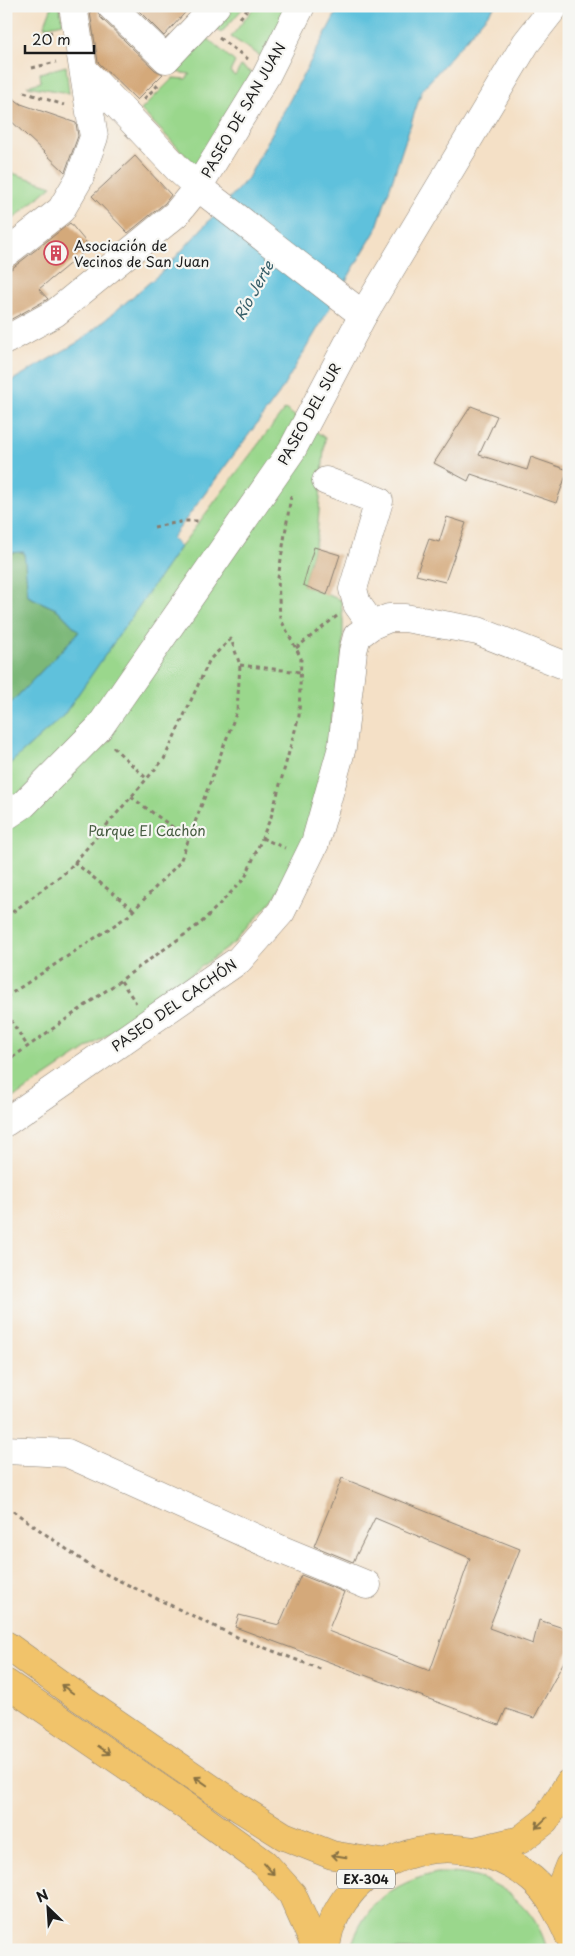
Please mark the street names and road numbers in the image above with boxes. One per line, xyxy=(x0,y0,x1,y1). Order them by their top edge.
street label: PASEO DE SAN JUAN xyxy=(196,39,290,181)
street label: PASEO DEL SUR xyxy=(272,359,346,469)
street label: PASEO DEL CACHÓN xyxy=(107,954,241,1056)
road number: EX-304 xyxy=(337,1870,395,1888)

